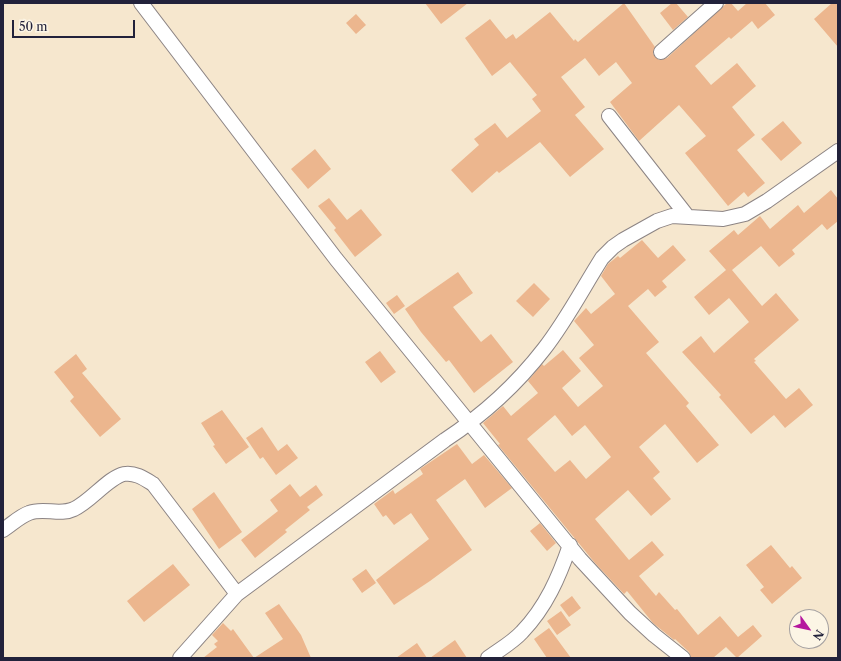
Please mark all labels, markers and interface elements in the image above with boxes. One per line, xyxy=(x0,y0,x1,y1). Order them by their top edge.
scale bar xyxy=(14,12,137,38)
text: 50 m xyxy=(19,19,48,34)
north arrow xyxy=(789,609,829,649)
text: N xyxy=(810,627,827,643)

